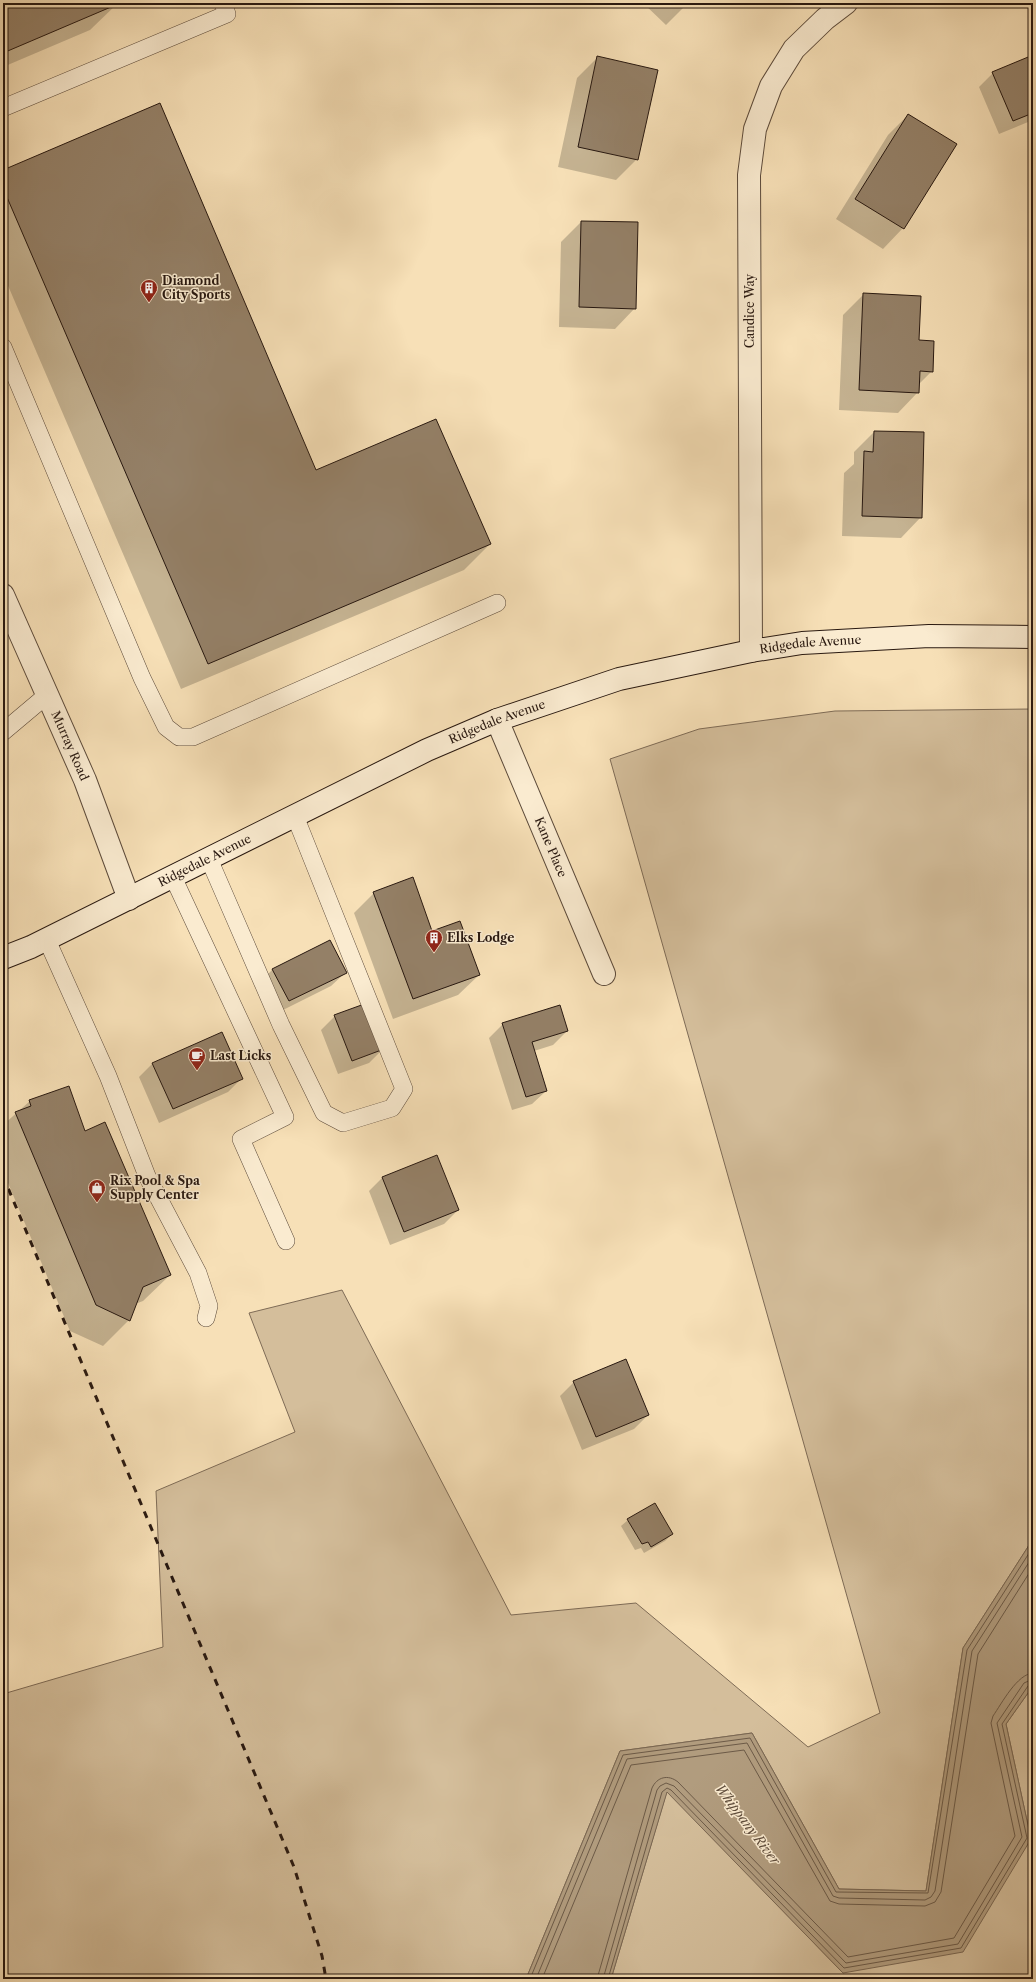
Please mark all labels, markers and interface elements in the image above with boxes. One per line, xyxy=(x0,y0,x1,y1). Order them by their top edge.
place label: Diamond City Sports xyxy=(162,273,231,302)
street label: Candice Way xyxy=(742,273,757,348)
building icon: Diamond City Sports xyxy=(139,278,159,303)
street label: Ridgedale Avenue xyxy=(758,632,862,657)
street label: Ridgedale Avenue xyxy=(446,696,547,747)
street label: Murray Road xyxy=(48,708,93,783)
street label: Kane Place xyxy=(532,815,570,880)
street label: Ridgedale Avenue xyxy=(155,831,254,890)
building icon: Elks Lodge xyxy=(424,928,444,953)
place label: Elks Lodge xyxy=(447,930,514,945)
cafe icon: Last Licks xyxy=(187,1046,207,1071)
place label: Last Licks xyxy=(210,1048,272,1063)
place label: Rix Pool & Spa Supply Center xyxy=(110,1173,201,1202)
shop icon: Rix Pool & Spa Supply Center xyxy=(87,1178,107,1203)
water label: Whippany River xyxy=(712,1780,784,1868)

